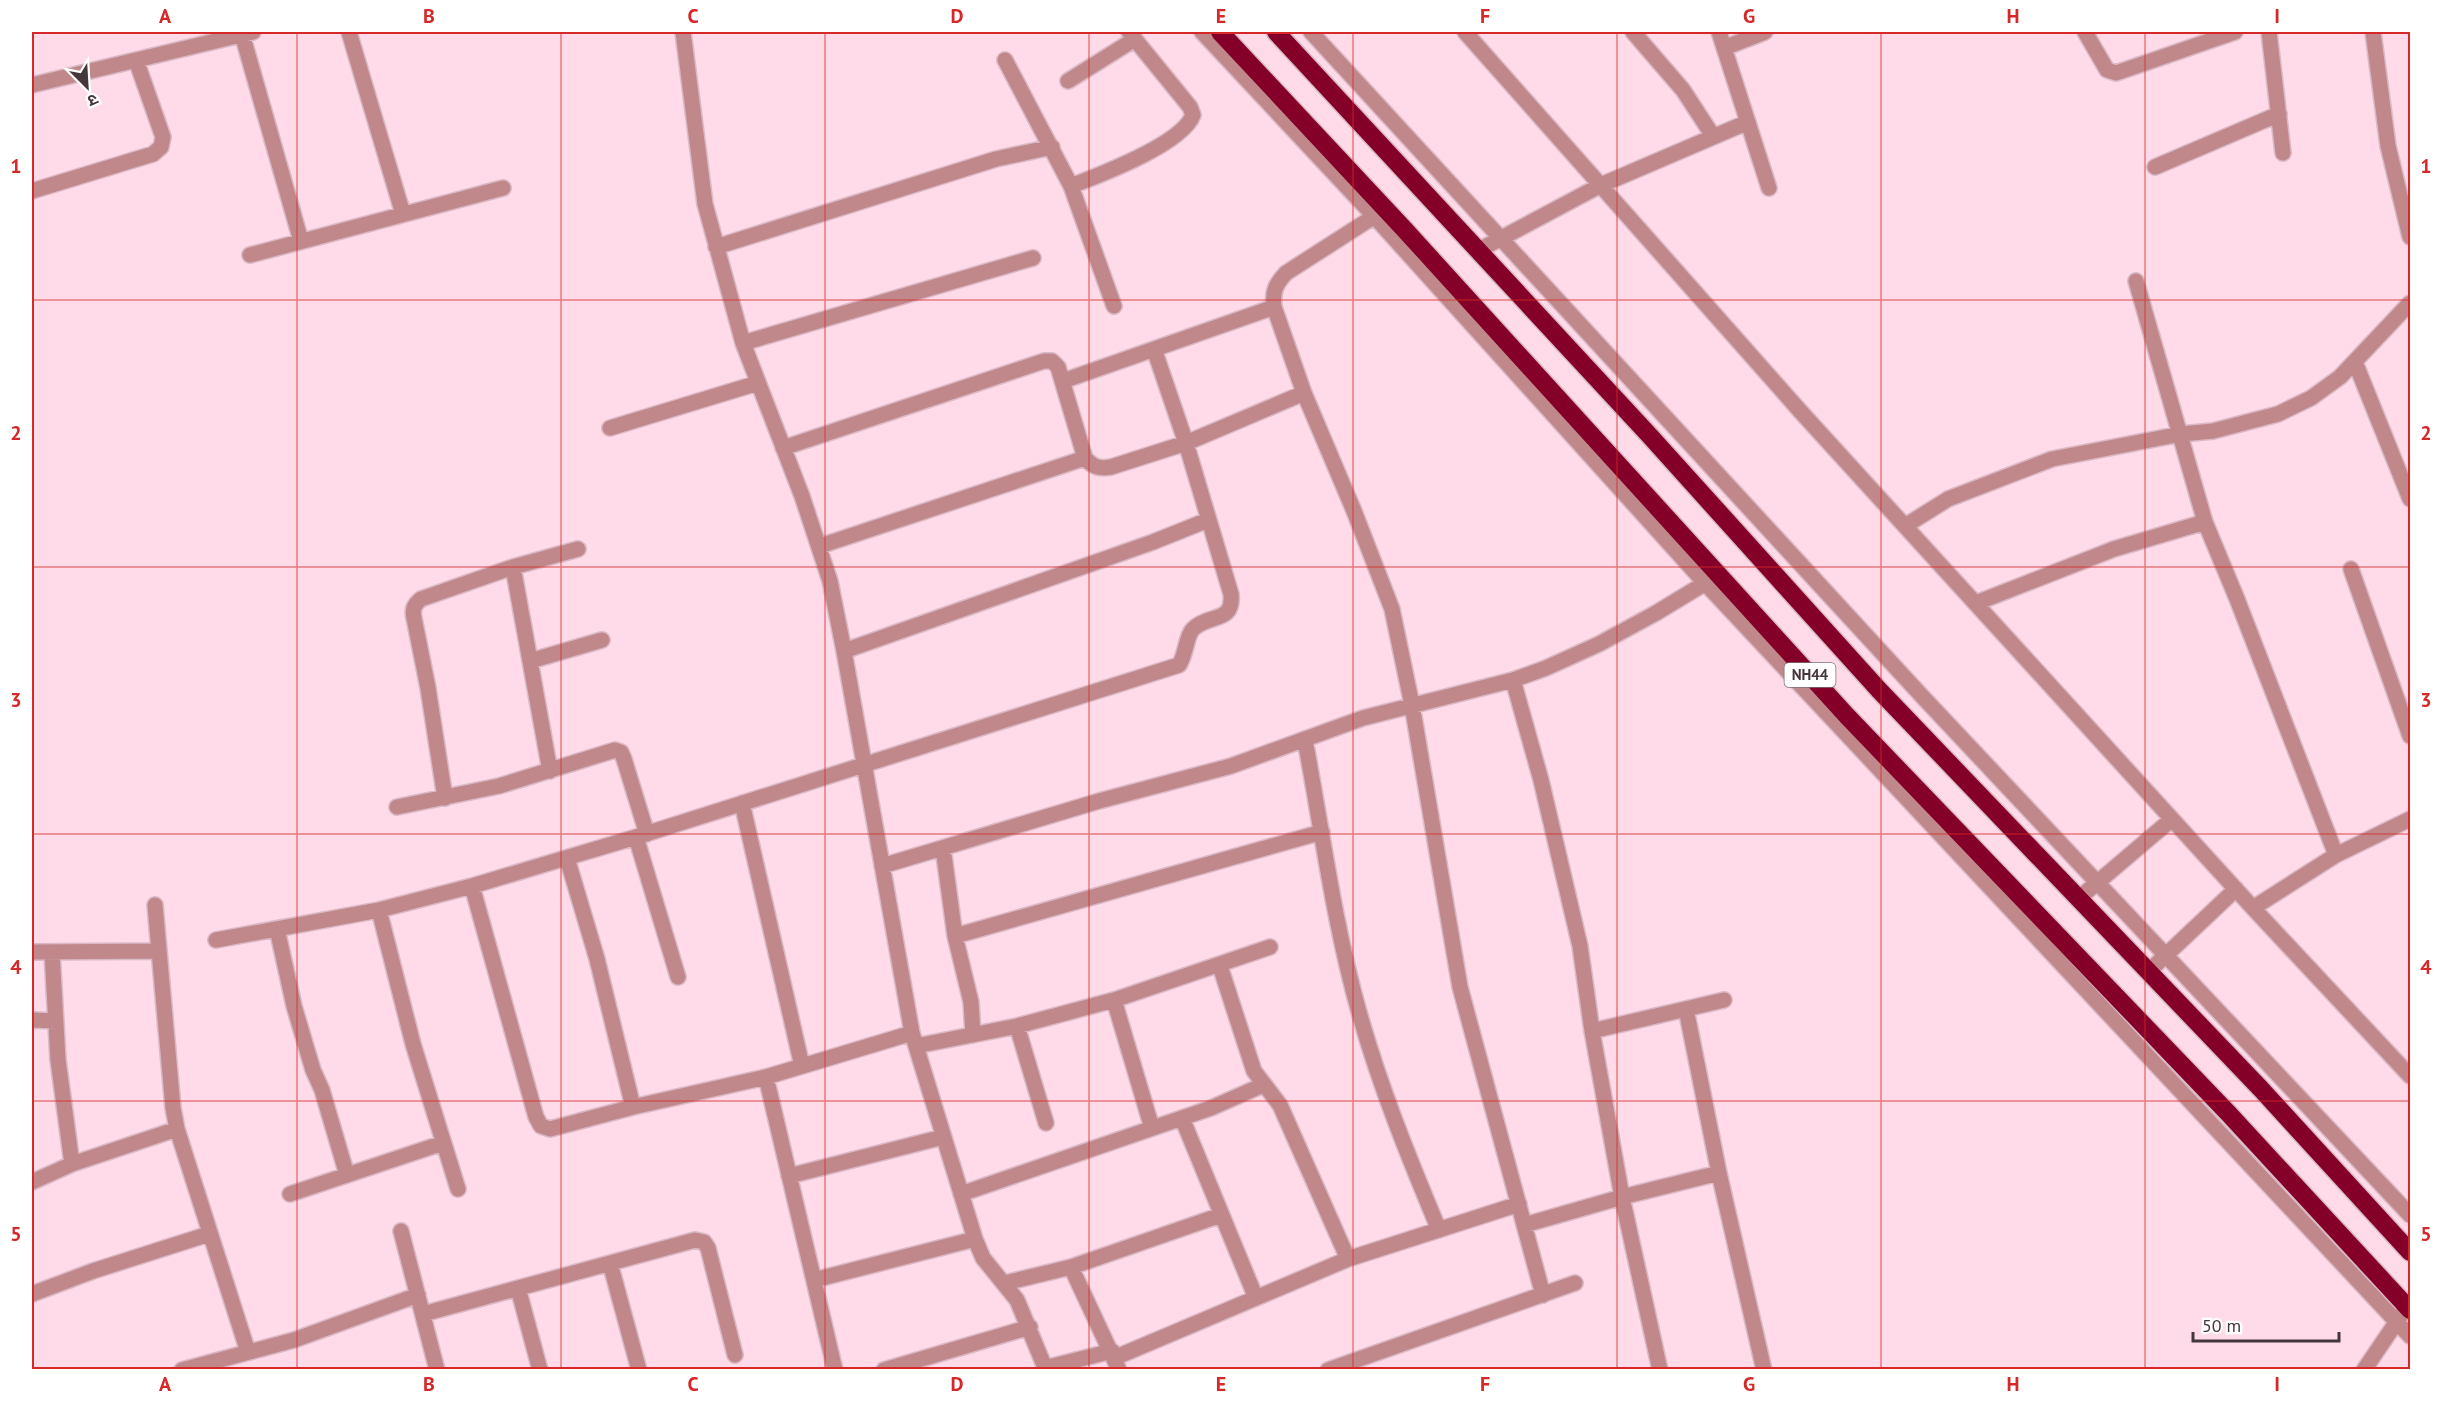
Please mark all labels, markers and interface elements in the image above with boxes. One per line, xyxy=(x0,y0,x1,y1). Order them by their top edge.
text: A xyxy=(159,3,172,29)
text: B xyxy=(423,3,435,29)
text: C xyxy=(687,3,699,29)
text: D xyxy=(951,3,964,29)
text: E xyxy=(1216,3,1226,29)
text: F xyxy=(1480,3,1490,29)
text: G xyxy=(1743,3,1755,29)
text: H xyxy=(2006,3,2020,29)
text: I xyxy=(2274,3,2280,29)
north arrow xyxy=(57,57,117,117)
text: उ xyxy=(84,90,101,112)
text: 1 xyxy=(10,153,22,179)
text: 1 xyxy=(2420,153,2432,179)
text: 2 xyxy=(10,420,22,446)
text: 2 xyxy=(2420,420,2432,446)
road number: NH44 xyxy=(1784,663,1836,687)
text: 3 xyxy=(10,687,22,713)
text: 3 xyxy=(2420,687,2432,713)
text: 4 xyxy=(10,954,22,980)
text: 4 xyxy=(2420,954,2432,980)
text: 5 xyxy=(10,1221,22,1247)
text: 5 xyxy=(2420,1221,2432,1247)
scale bar xyxy=(2193,1305,2338,1343)
text: 50 m xyxy=(2202,1314,2241,1337)
text: A xyxy=(159,1371,172,1397)
text: B xyxy=(423,1371,435,1397)
text: C xyxy=(687,1371,699,1397)
text: D xyxy=(951,1371,964,1397)
text: E xyxy=(1216,1371,1226,1397)
text: F xyxy=(1480,1371,1490,1397)
text: G xyxy=(1743,1371,1755,1397)
text: H xyxy=(2006,1371,2020,1397)
text: I xyxy=(2274,1371,2280,1397)

